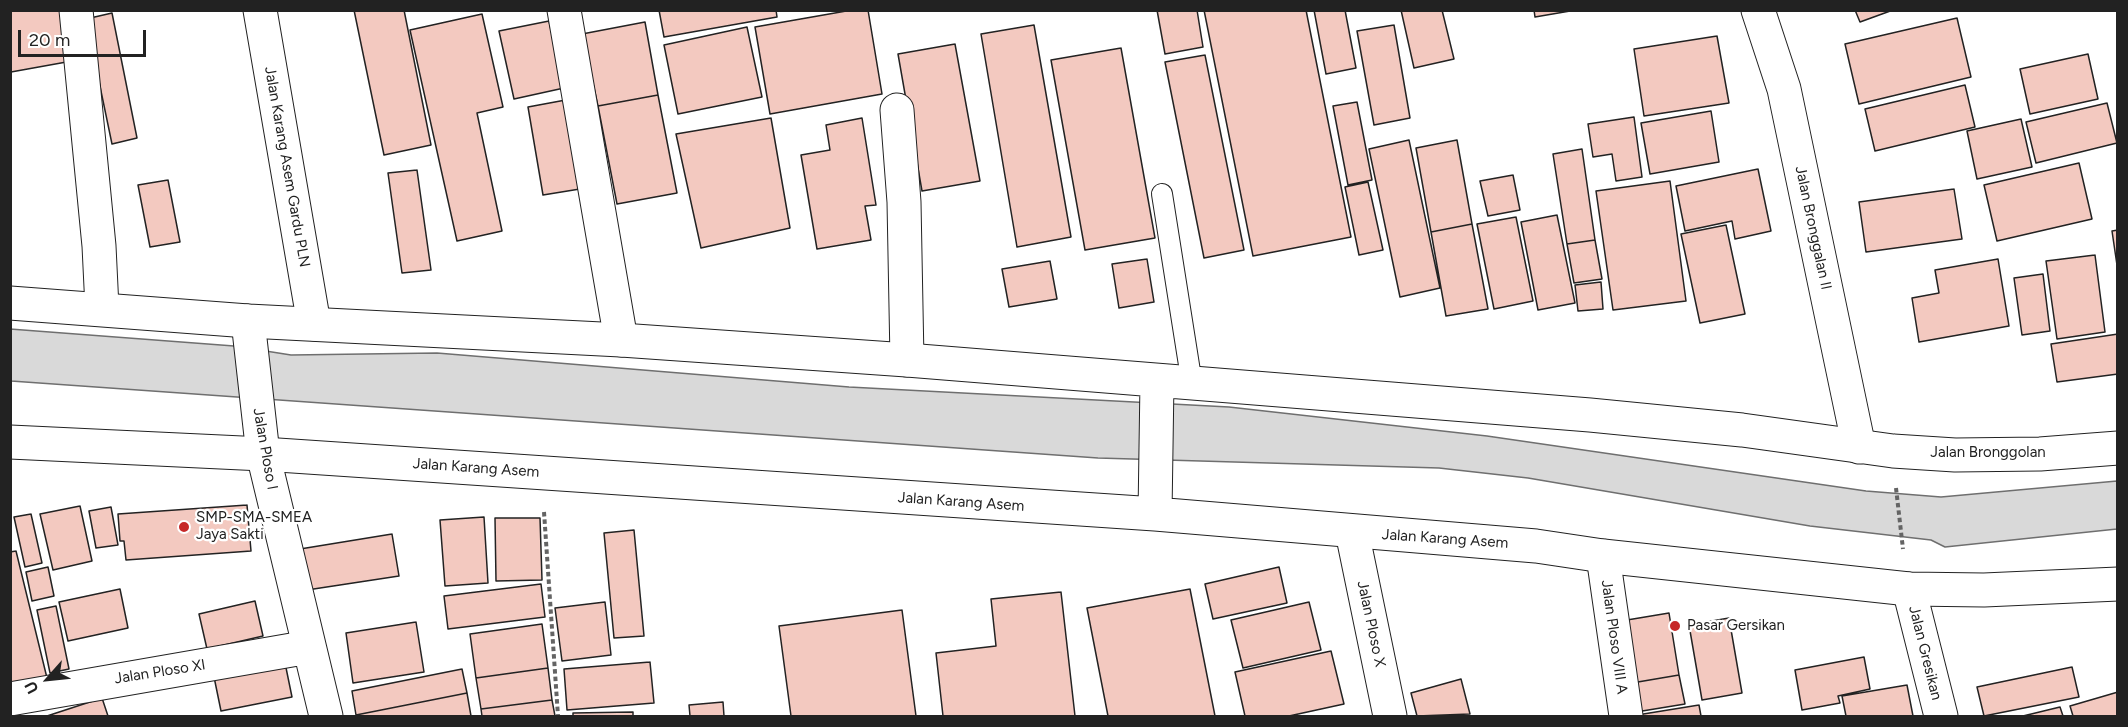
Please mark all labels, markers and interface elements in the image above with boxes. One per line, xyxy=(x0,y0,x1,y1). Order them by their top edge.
scale bar xyxy=(21,18,148,56)
text: 20 m xyxy=(29,29,70,51)
street label: Jalan Karang Asem Gardu PLN xyxy=(260,65,314,269)
street label: Jalan Bronggalan II xyxy=(1791,164,1835,292)
street label: Jalan Ploso I xyxy=(249,407,281,491)
street label: Jalan Bronggolan xyxy=(1930,444,2046,462)
street label: Jalan Karang Asem xyxy=(412,455,540,481)
street label: Jalan Karang Asem xyxy=(897,489,1025,515)
place label: SMP-SMA-SMEA Jaya Sakti xyxy=(196,509,312,544)
marker: SMP-SMA-SMEA Jaya Sakti xyxy=(177,520,191,534)
street label: Jalan Karang Asem xyxy=(1381,526,1509,552)
street label: Jalan Ploso X xyxy=(1353,579,1389,669)
street label: Jalan Ploso VIII A xyxy=(1597,579,1631,695)
street label: Jalan Gresikan xyxy=(1905,604,1945,702)
place label: Pasar Gersikan xyxy=(1687,617,1785,635)
marker: Pasar Gersikan xyxy=(1668,619,1682,633)
north arrow xyxy=(18,649,78,709)
street label: Jalan Ploso XI xyxy=(113,656,207,688)
text: U xyxy=(20,678,43,697)

